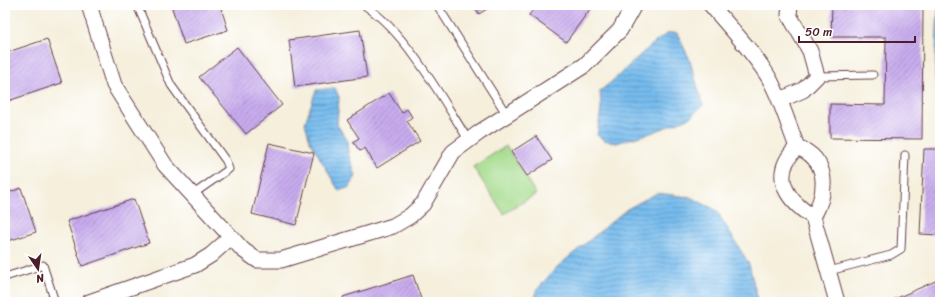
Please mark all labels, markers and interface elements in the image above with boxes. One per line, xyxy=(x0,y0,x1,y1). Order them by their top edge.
scale bar xyxy=(799,18,915,44)
text: 50 m xyxy=(805,21,832,43)
north arrow xyxy=(18,249,58,289)
text: N xyxy=(34,268,47,288)

